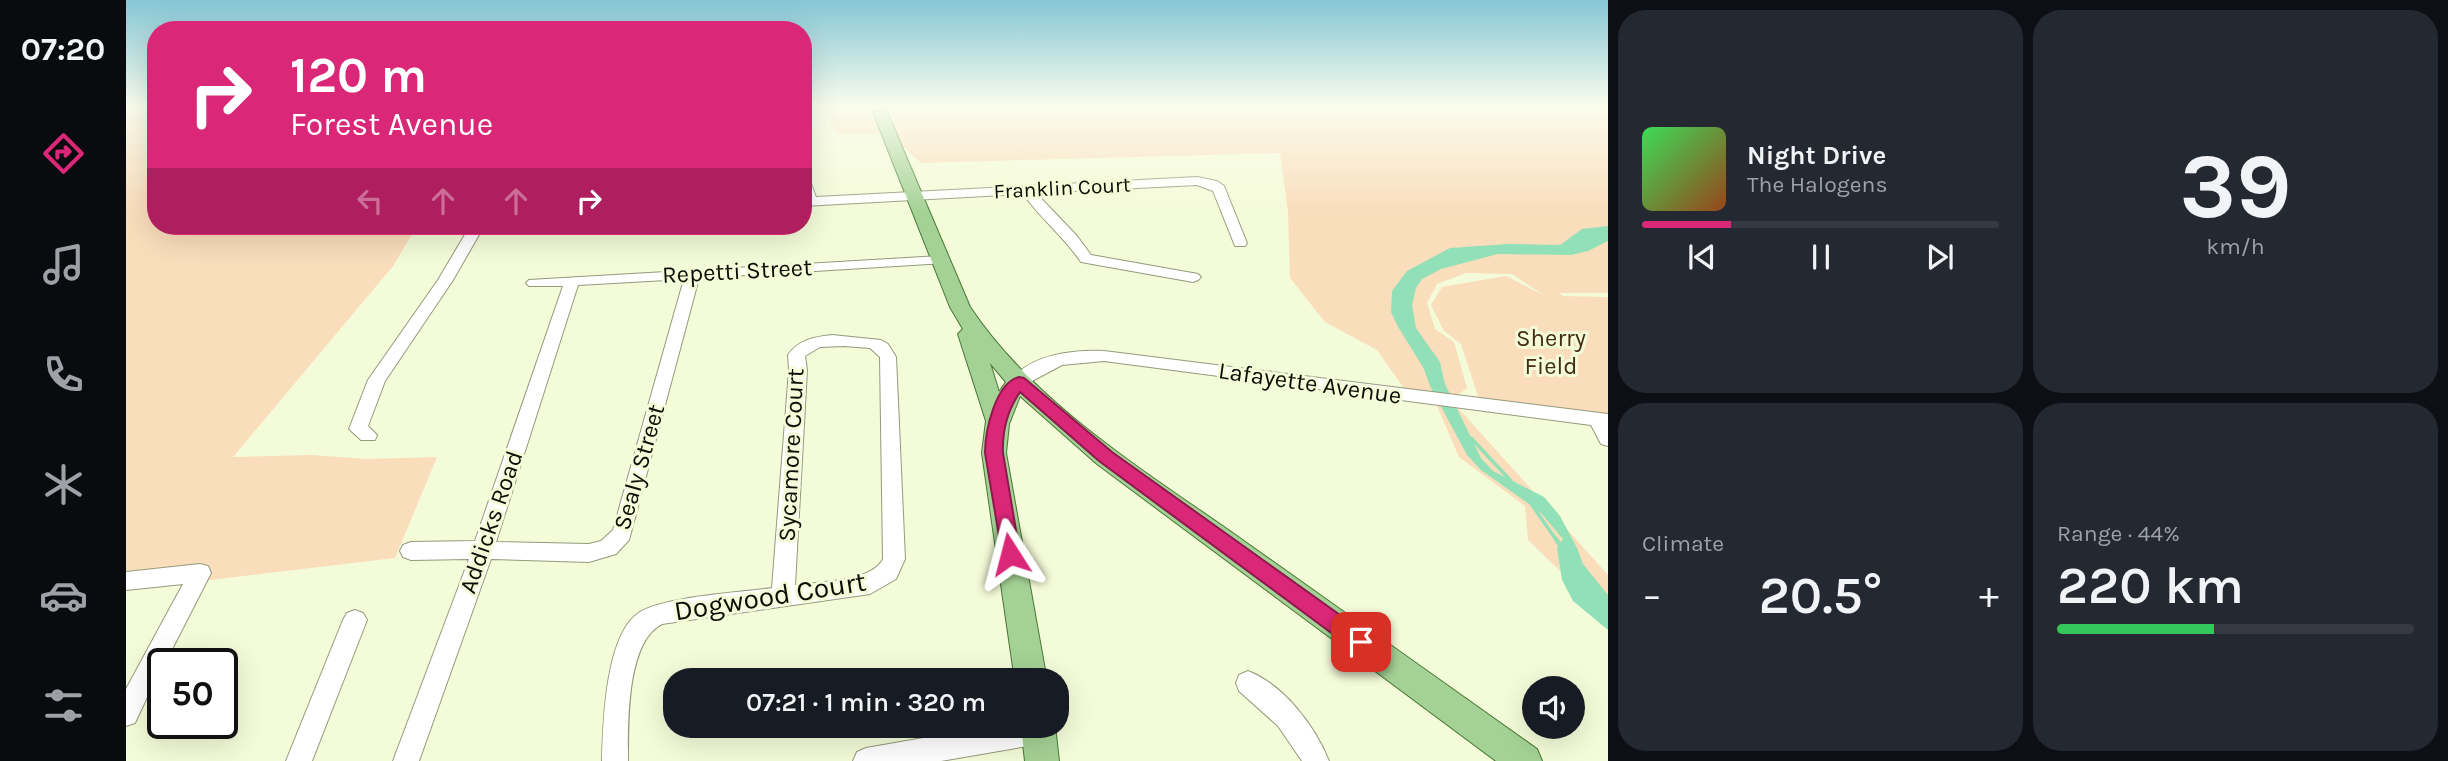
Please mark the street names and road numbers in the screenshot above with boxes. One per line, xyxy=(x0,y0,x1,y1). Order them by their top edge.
street label: Franklin Court xyxy=(993,172,1131,204)
street label: Repetti Street xyxy=(661,253,813,289)
street label: Lafayette Avenue xyxy=(1217,356,1403,410)
street label: Sycamore Court xyxy=(772,368,810,542)
street label: Sealy Street xyxy=(608,401,670,533)
street label: Addicks Road xyxy=(454,447,528,597)
street label: Dogwood Court xyxy=(672,565,868,627)

